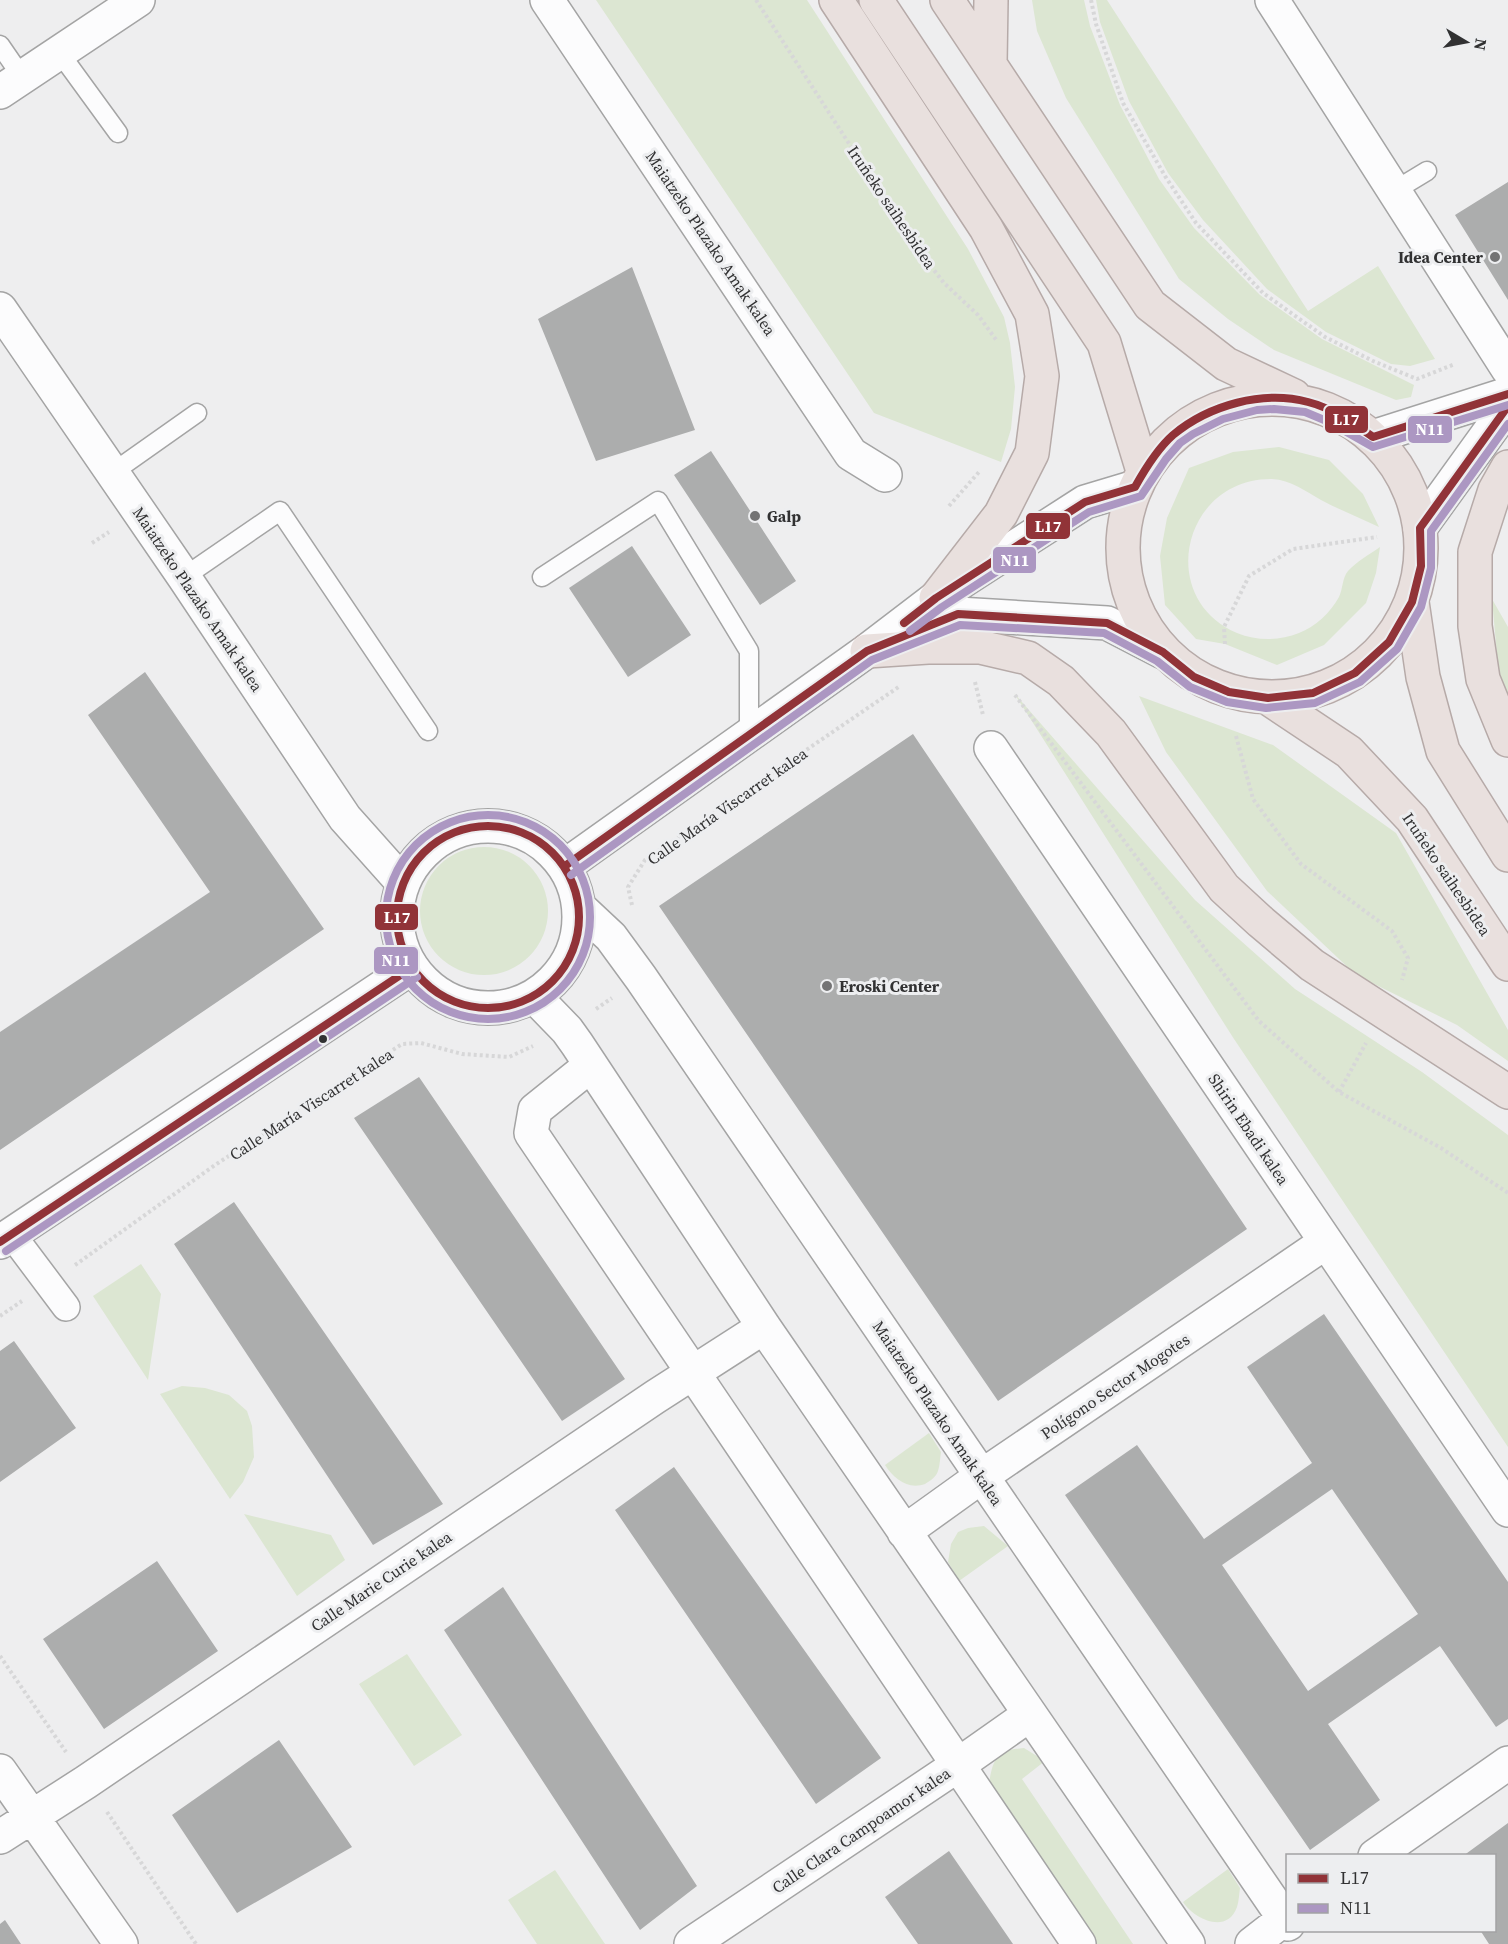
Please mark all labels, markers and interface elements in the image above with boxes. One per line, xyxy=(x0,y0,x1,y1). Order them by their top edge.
north arrow xyxy=(1436,12,1496,72)
text: N xyxy=(1469,37,1493,53)
street label: Iruñeko saihesbidea xyxy=(843,141,942,274)
street label: Maiatzeko Plazako Amak kalea xyxy=(641,146,782,340)
place label: Idea Center xyxy=(1398,246,1484,268)
marker: Idea Center xyxy=(1488,250,1502,264)
line badge: L17 xyxy=(1324,405,1369,434)
text: L17 xyxy=(1333,408,1360,430)
line badge: N11 xyxy=(1407,415,1453,444)
text: N11 xyxy=(1416,418,1445,440)
street label: Maiatzeko Plazako Amak kalea xyxy=(128,502,269,696)
place label: Galp xyxy=(767,505,801,527)
marker: Galp xyxy=(748,509,762,523)
line badge: L17 xyxy=(1025,512,1071,540)
text: L17 xyxy=(1035,515,1062,537)
line badge: N11 xyxy=(992,546,1037,574)
text: N11 xyxy=(1001,549,1030,571)
street label: Calle María Viscarret kalea xyxy=(642,742,812,870)
street label: Iruñeko saihesbidea xyxy=(1398,808,1497,941)
line badge: L17 xyxy=(374,903,419,931)
text: L17 xyxy=(384,906,411,928)
line badge: N11 xyxy=(373,946,419,975)
text: N11 xyxy=(382,949,411,971)
place label: Eroski Center xyxy=(839,975,940,997)
marker: Eroski Center xyxy=(820,979,834,993)
unlabelled marker xyxy=(317,1033,329,1045)
street label: Calle María Viscarret kalea xyxy=(225,1042,398,1165)
street label: Shirin Ebadi kalea xyxy=(1204,1069,1295,1190)
street label: Maiatzeko Plazako Amak kalea xyxy=(868,1316,1009,1510)
street label: Polígono Sector Mogotes xyxy=(1036,1328,1194,1444)
street label: Calle Marie Curie kalea xyxy=(306,1525,457,1636)
street label: Calle Clara Campoamor kalea xyxy=(767,1761,955,1898)
legend xyxy=(1286,1854,1496,1932)
text: L17 xyxy=(1340,1865,1369,1890)
text: N11 xyxy=(1340,1895,1371,1920)

